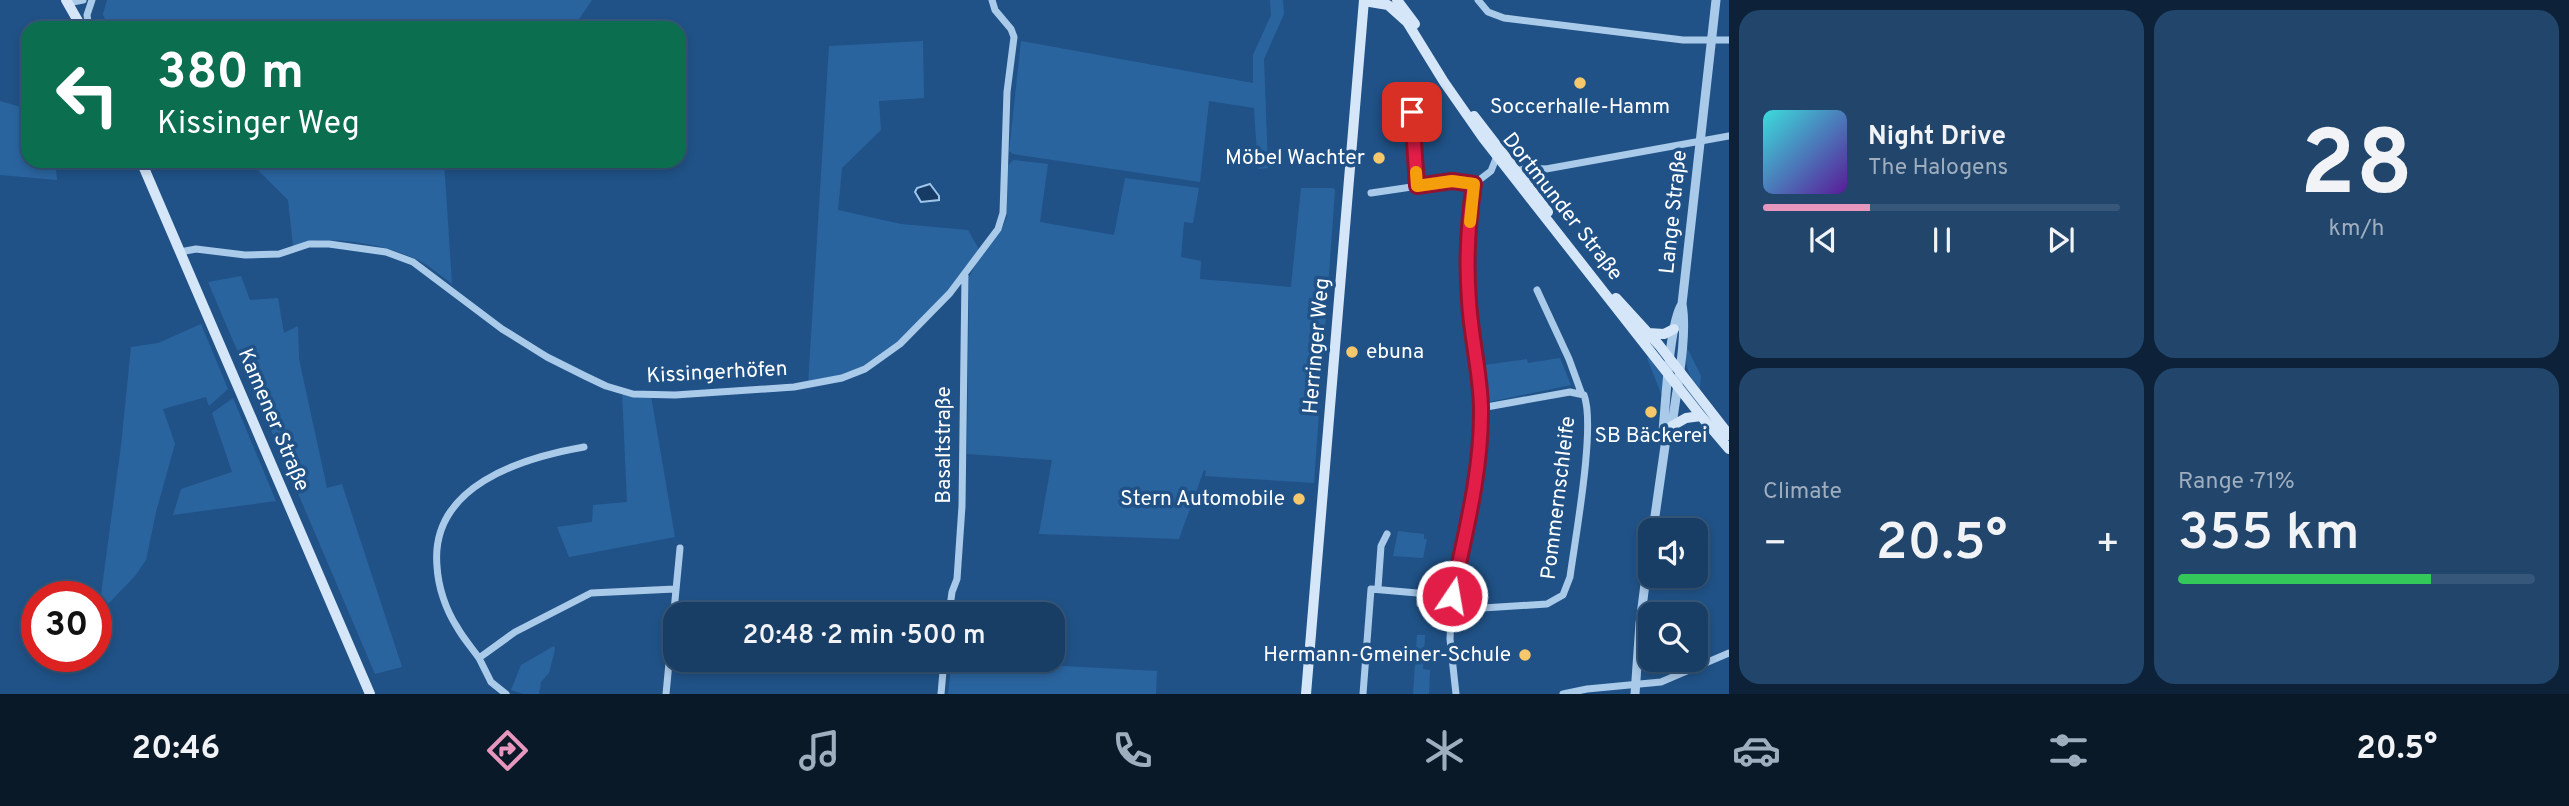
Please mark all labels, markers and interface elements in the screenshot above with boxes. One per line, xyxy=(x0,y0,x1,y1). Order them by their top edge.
text: 380 m xyxy=(157,44,304,106)
icon: left xyxy=(42,49,133,140)
marker: Soccerhalle-Hamm xyxy=(1572,75,1588,91)
pin xyxy=(1382,82,1442,142)
icon: arrive xyxy=(1393,93,1431,131)
place label: Soccerhalle-Hamm xyxy=(1490,94,1670,121)
text: Kissinger Weg xyxy=(157,105,360,145)
text: 28 xyxy=(2300,112,2413,227)
text: Night Drive xyxy=(1868,121,2006,154)
street label: Dortmunder Straße xyxy=(1496,127,1628,287)
place label: Möbel Wachter xyxy=(1225,145,1365,172)
street label: Lange Straße xyxy=(1654,149,1694,275)
marker: Möbel Wachter xyxy=(1371,150,1387,166)
text: The Halogens xyxy=(1868,154,2008,183)
text: km/h xyxy=(2329,215,2384,244)
icon: previous xyxy=(1804,221,1842,259)
icon: pause xyxy=(1923,221,1961,259)
icon: next xyxy=(2042,221,2080,259)
street label: Herringer Weg xyxy=(1298,277,1336,415)
place label: ebuna xyxy=(1366,339,1424,366)
marker: ebuna xyxy=(1344,344,1360,360)
street label: Kamener Straße xyxy=(231,345,315,495)
street label: Kissingerhöfen xyxy=(646,356,788,390)
street label: Basaltstraße xyxy=(931,386,958,504)
marker: SB Bäckerei xyxy=(1643,404,1659,420)
street label: Pommernschleife xyxy=(1536,415,1582,581)
place label: SB Bäckerei xyxy=(1595,423,1707,450)
text: Range · 71% xyxy=(2178,468,2295,497)
text: Climate xyxy=(1763,478,1842,507)
place label: Stern Automobile xyxy=(1120,486,1285,513)
marker: Stern Automobile xyxy=(1291,491,1307,507)
text: 355 km xyxy=(2178,502,2360,568)
text: 20.5° xyxy=(1876,512,2007,578)
map controls xyxy=(1638,518,1708,672)
button: sound xyxy=(1638,518,1708,588)
text: − xyxy=(1763,521,1788,570)
text: + xyxy=(2095,521,2120,570)
position arrow xyxy=(1415,559,1489,633)
speed limit sign: 30 xyxy=(21,581,112,672)
button: search xyxy=(1638,602,1708,672)
text: 20:48 · 2 min · 500 m xyxy=(743,620,985,653)
place label: Hermann-Gmeiner-Schule xyxy=(1263,642,1511,669)
marker: Hermann-Gmeiner-Schule xyxy=(1517,647,1533,663)
icon: directions xyxy=(483,726,532,775)
icon: music xyxy=(795,726,844,775)
icon: phone xyxy=(1108,726,1157,775)
icon: climate xyxy=(1420,726,1469,775)
icon: car xyxy=(1732,726,1781,775)
icon: filters xyxy=(2044,726,2093,775)
text: 20:46 xyxy=(132,730,220,770)
text: 20.5° xyxy=(2356,730,2437,770)

